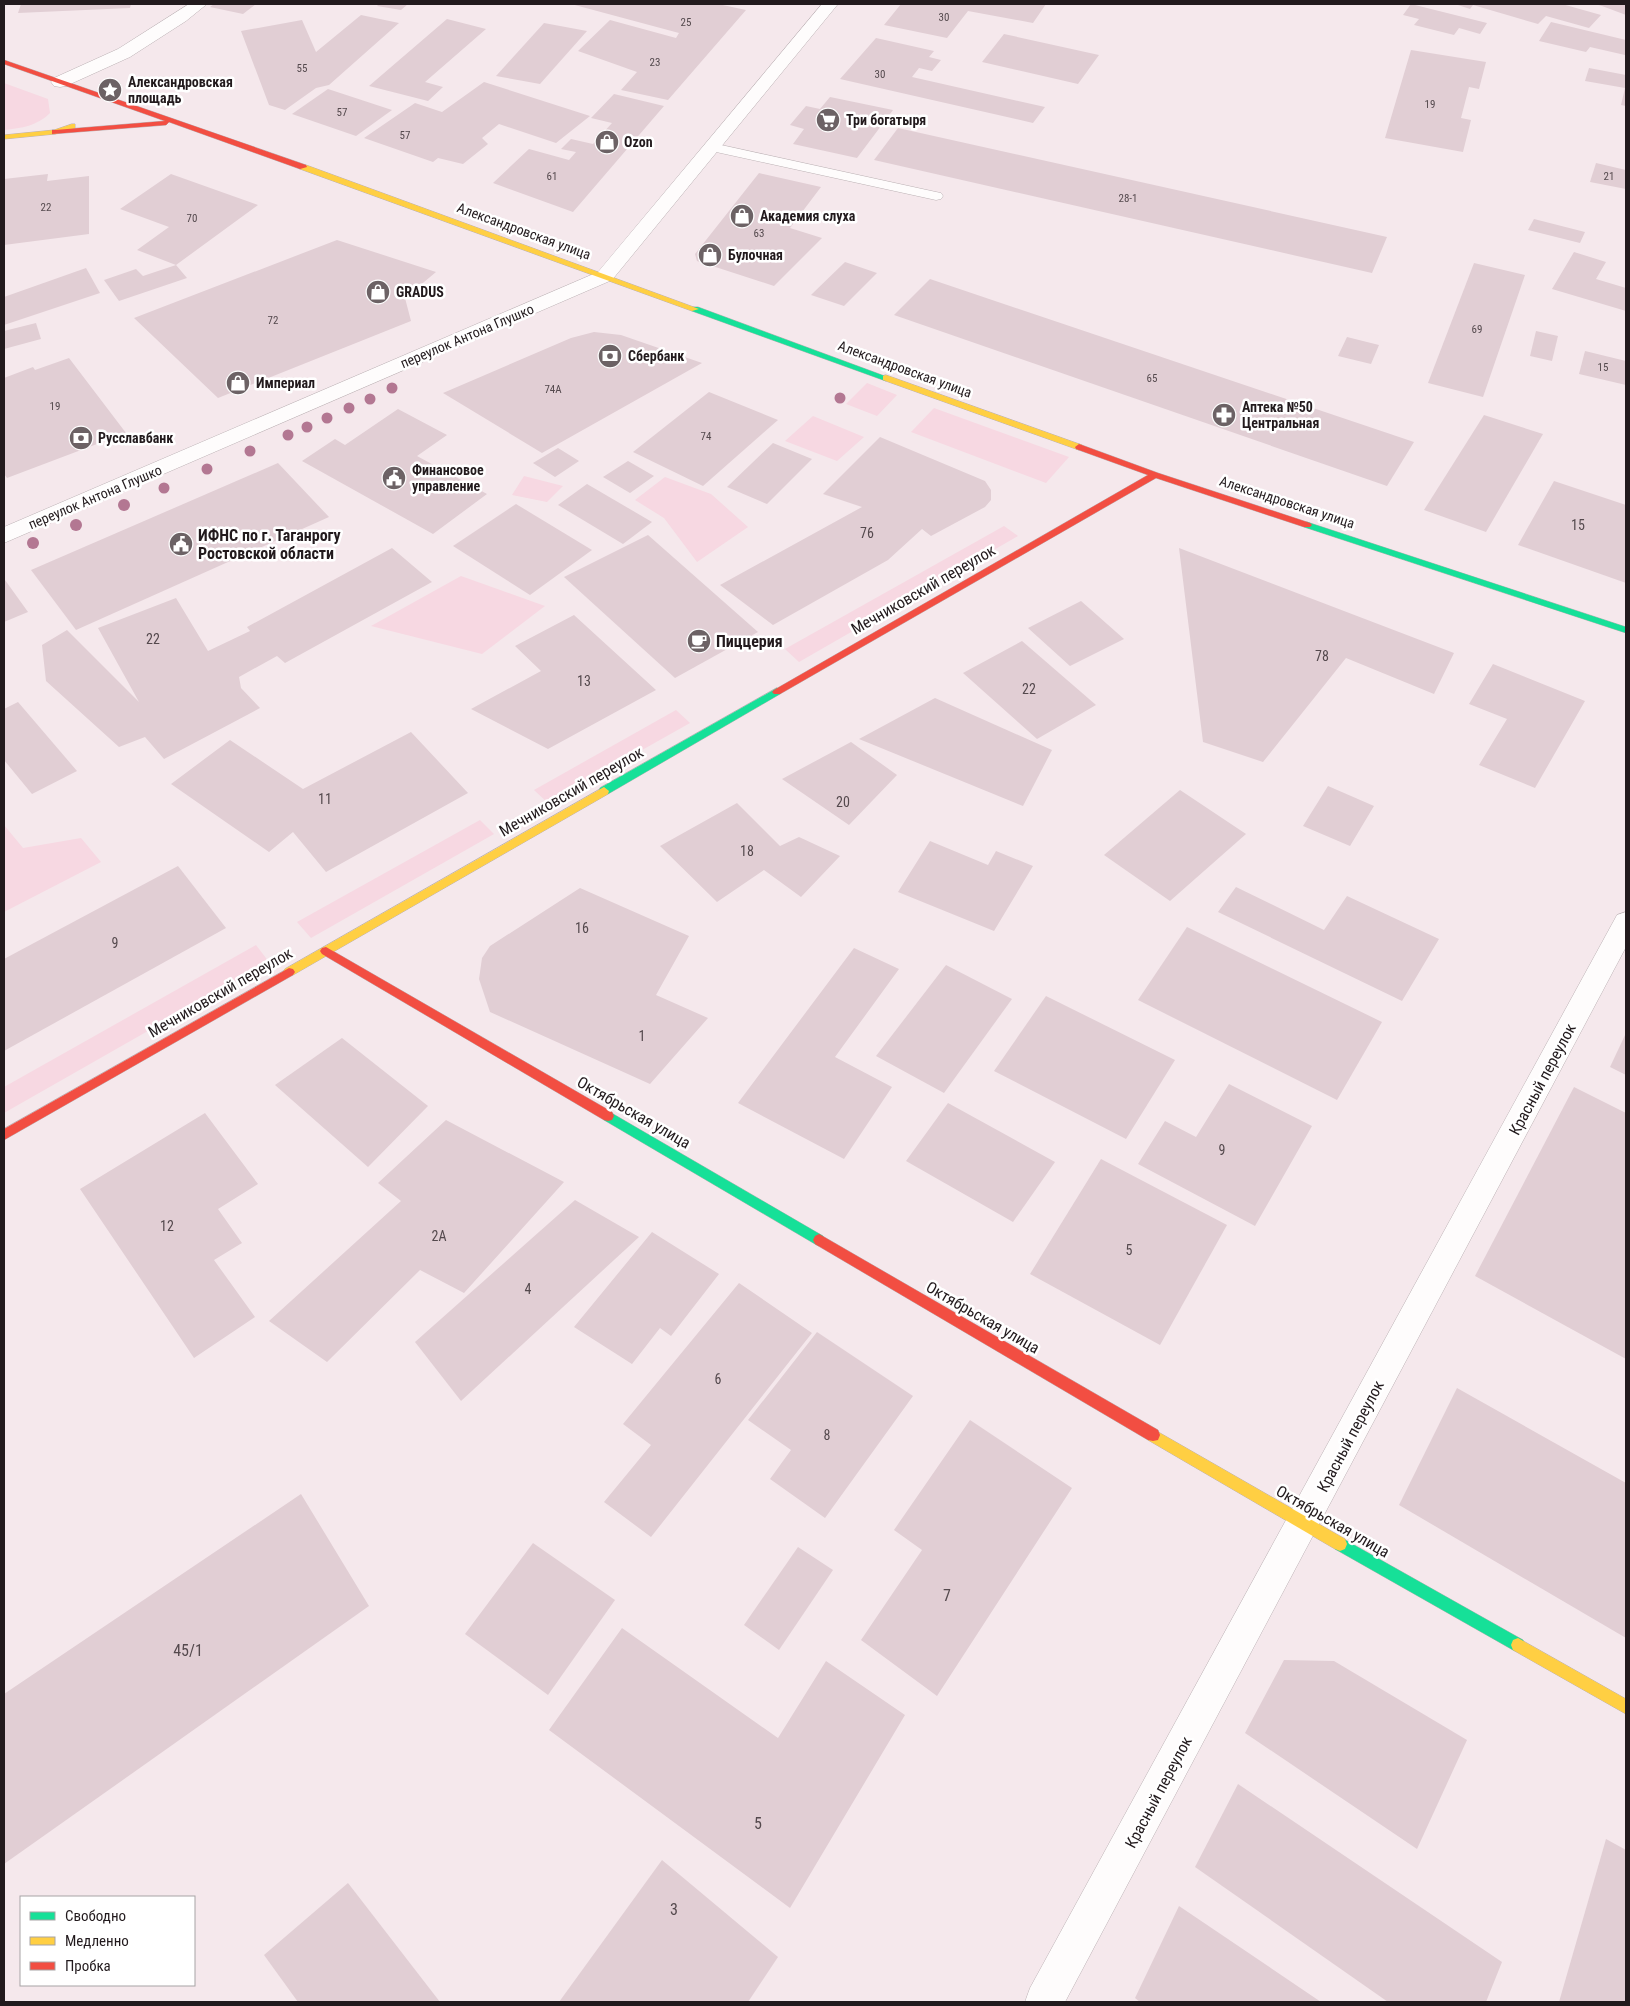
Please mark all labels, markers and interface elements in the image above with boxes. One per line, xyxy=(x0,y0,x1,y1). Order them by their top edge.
house number: 30 xyxy=(939,11,949,24)
house number: 25 xyxy=(681,16,691,29)
house number: 23 xyxy=(650,56,660,69)
house number: 55 xyxy=(297,62,307,75)
house number: 30 xyxy=(875,68,885,81)
place label: Александровская площадь xyxy=(128,74,233,106)
place icon: Александровская площадь xyxy=(97,77,123,103)
house number: 19 xyxy=(1425,98,1435,111)
house number: 57 xyxy=(337,106,347,119)
supermarket icon: Три богатыря xyxy=(815,107,841,133)
place label: Три богатыря xyxy=(846,112,926,128)
house number: 57 xyxy=(400,129,410,142)
shop icon: Ozon xyxy=(594,129,620,155)
place label: Ozon xyxy=(624,134,653,150)
house number: 61 xyxy=(547,170,557,183)
house number: 21 xyxy=(1604,170,1614,183)
house number: 28-1 xyxy=(1118,192,1138,205)
street label: Александровская улица xyxy=(455,199,593,263)
house number: 22 xyxy=(41,201,51,214)
shop icon: Академия слуха xyxy=(729,203,755,229)
place label: Академия слуха xyxy=(760,208,856,224)
house number: 70 xyxy=(187,212,197,225)
house number: 63 xyxy=(754,227,764,240)
shop icon: Булочная xyxy=(697,242,723,268)
place label: Булочная xyxy=(728,247,783,263)
shop icon: GRADUS xyxy=(365,279,391,305)
place label: GRADUS xyxy=(396,284,444,300)
street label: переулок Антона Глушко xyxy=(398,301,536,371)
house number: 72 xyxy=(268,314,278,327)
house number: 69 xyxy=(1472,323,1482,336)
street label: Александровская улица xyxy=(836,337,974,401)
bank icon: Сбербанк xyxy=(597,343,623,369)
place label: Сбербанк xyxy=(628,348,684,364)
house number: 15 xyxy=(1598,361,1608,374)
shop icon: Империал xyxy=(225,370,251,396)
house number: 65 xyxy=(1147,372,1157,385)
place label: Империал xyxy=(256,375,315,391)
house number: 74А xyxy=(544,383,562,396)
place label: Аптека №50 Центральная xyxy=(1242,399,1319,431)
house number: 19 xyxy=(50,400,60,413)
pharmacy icon: Аптека №50 Центральная xyxy=(1211,402,1237,428)
bank icon: Русславбанк xyxy=(68,425,94,451)
place label: Русславбанк xyxy=(98,430,173,446)
house number: 74 xyxy=(701,430,712,443)
street label: переулок Антона Глушко xyxy=(26,462,164,532)
place label: Финансовое управление xyxy=(412,462,484,494)
public building icon: Финансовое управление xyxy=(381,465,407,491)
street label: Александровская улица xyxy=(1217,473,1357,531)
house number: 15 xyxy=(1571,517,1585,533)
house number: 76 xyxy=(860,525,874,541)
place label: ИФНС по г. Таганрогу Ростовской области xyxy=(198,526,341,563)
public building icon: ИФНС по г. Таганрогу Ростовской области xyxy=(168,531,194,557)
street label: Мечниковский переулок xyxy=(848,540,999,639)
cafe icon: Пиццерия xyxy=(686,628,712,654)
house number: 22 xyxy=(146,631,160,647)
place label: Пиццерия xyxy=(716,632,783,651)
house number: 78 xyxy=(1315,648,1329,664)
house number: 13 xyxy=(577,673,591,689)
house number: 22 xyxy=(1022,681,1036,697)
street label: Мечниковский переулок xyxy=(496,742,647,841)
house number: 11 xyxy=(318,791,332,807)
house number: 20 xyxy=(836,794,850,810)
house number: 18 xyxy=(740,843,754,859)
house number: 16 xyxy=(575,920,589,936)
house number: 9 xyxy=(112,935,118,951)
street label: Мечниковский переулок xyxy=(145,943,296,1042)
street label: Красный переулок xyxy=(1505,1020,1580,1138)
house number: 1 xyxy=(639,1028,645,1044)
street label: Октябрьская улица xyxy=(574,1072,694,1153)
house number: 9 xyxy=(1219,1142,1225,1158)
house number: 12 xyxy=(160,1218,174,1234)
house number: 2А xyxy=(432,1228,446,1244)
house number: 5 xyxy=(1126,1242,1133,1258)
street label: Октябрьская улица xyxy=(923,1277,1043,1358)
house number: 4 xyxy=(525,1281,532,1297)
house number: 6 xyxy=(715,1371,722,1387)
street label: Красный переулок xyxy=(1313,1377,1388,1495)
house number: 8 xyxy=(824,1427,831,1443)
street label: Октябрьская улица xyxy=(1273,1481,1393,1562)
house number: 7 xyxy=(943,1586,951,1605)
house number: 45/1 xyxy=(173,1641,203,1660)
street label: Красный переулок xyxy=(1121,1733,1196,1851)
house number: 5 xyxy=(754,1814,762,1833)
legend xyxy=(20,1896,195,1986)
house number: 3 xyxy=(670,1900,678,1919)
text: Свободно xyxy=(65,1907,126,1925)
text: Медленно xyxy=(65,1932,129,1950)
text: Пробка xyxy=(65,1957,111,1975)

